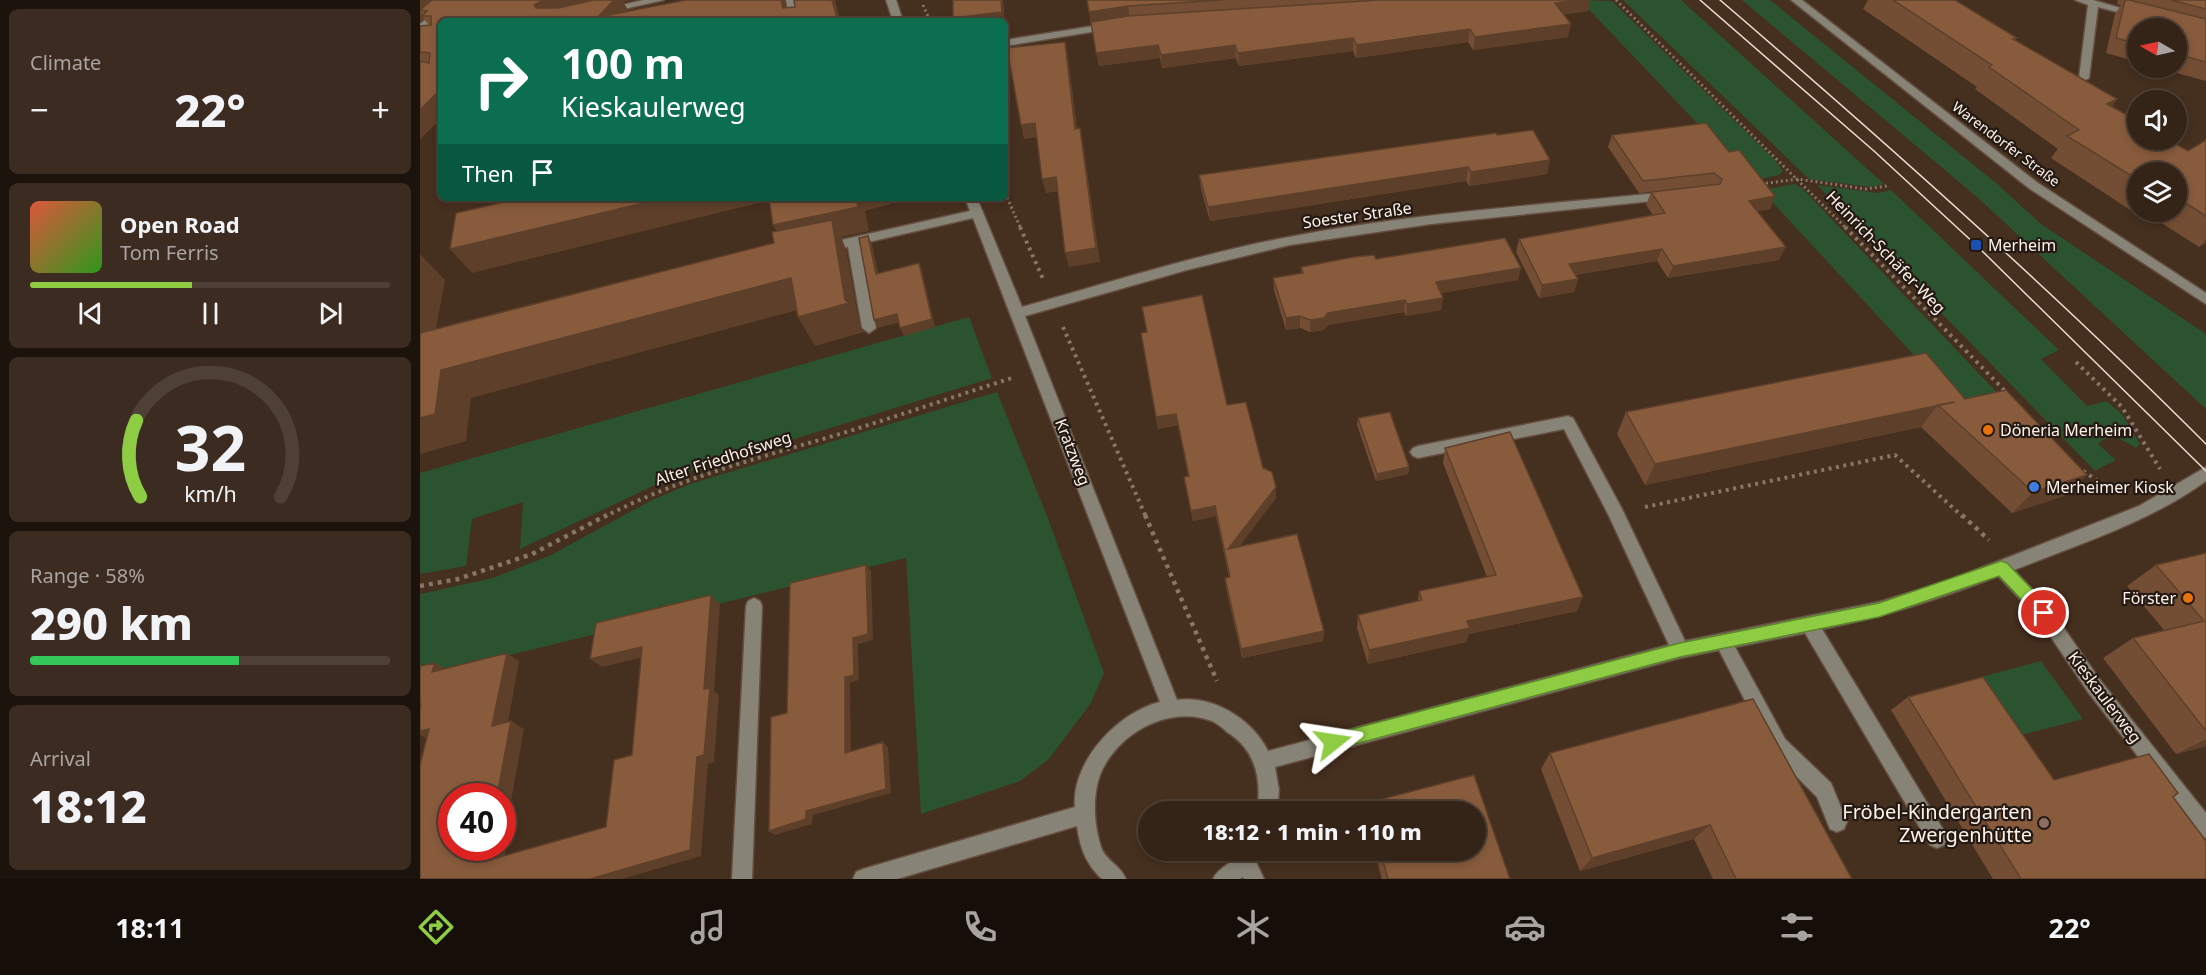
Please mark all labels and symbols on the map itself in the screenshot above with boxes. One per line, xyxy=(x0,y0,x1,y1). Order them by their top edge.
north arrow xyxy=(2127,18,2187,78)
street label: Warendorfer Straße xyxy=(1948,97,2064,191)
street label: Heinrich-Schäfer-Weg xyxy=(1821,186,1951,318)
street label: Soester Straße xyxy=(1301,196,1413,234)
place label: Merheim xyxy=(1988,234,2056,256)
marker: Merheim xyxy=(1969,238,1983,252)
street label: Kratzweg xyxy=(1050,415,1096,489)
place label: Döneria Merheim xyxy=(2000,419,2132,441)
marker: Döneria Merheim xyxy=(1981,423,1995,437)
street label: Alter Friedhofsweg xyxy=(652,426,794,490)
place label: Merheimer Kiosk xyxy=(2046,476,2174,498)
marker: Merheimer Kiosk xyxy=(2027,480,2041,494)
pin xyxy=(2018,587,2069,638)
place label: Förster xyxy=(2122,587,2176,609)
marker: Förster xyxy=(2181,591,2195,605)
street label: Kieskaulerweg xyxy=(2063,647,2147,747)
position arrow xyxy=(1301,710,1365,774)
speed limit sign: 40 xyxy=(438,783,516,861)
place label: Fröbel-Kindergarten Zwergenhütte xyxy=(1842,798,2032,848)
marker: Fröbel-Kindergarten Zwergenhütte xyxy=(2037,816,2051,830)

